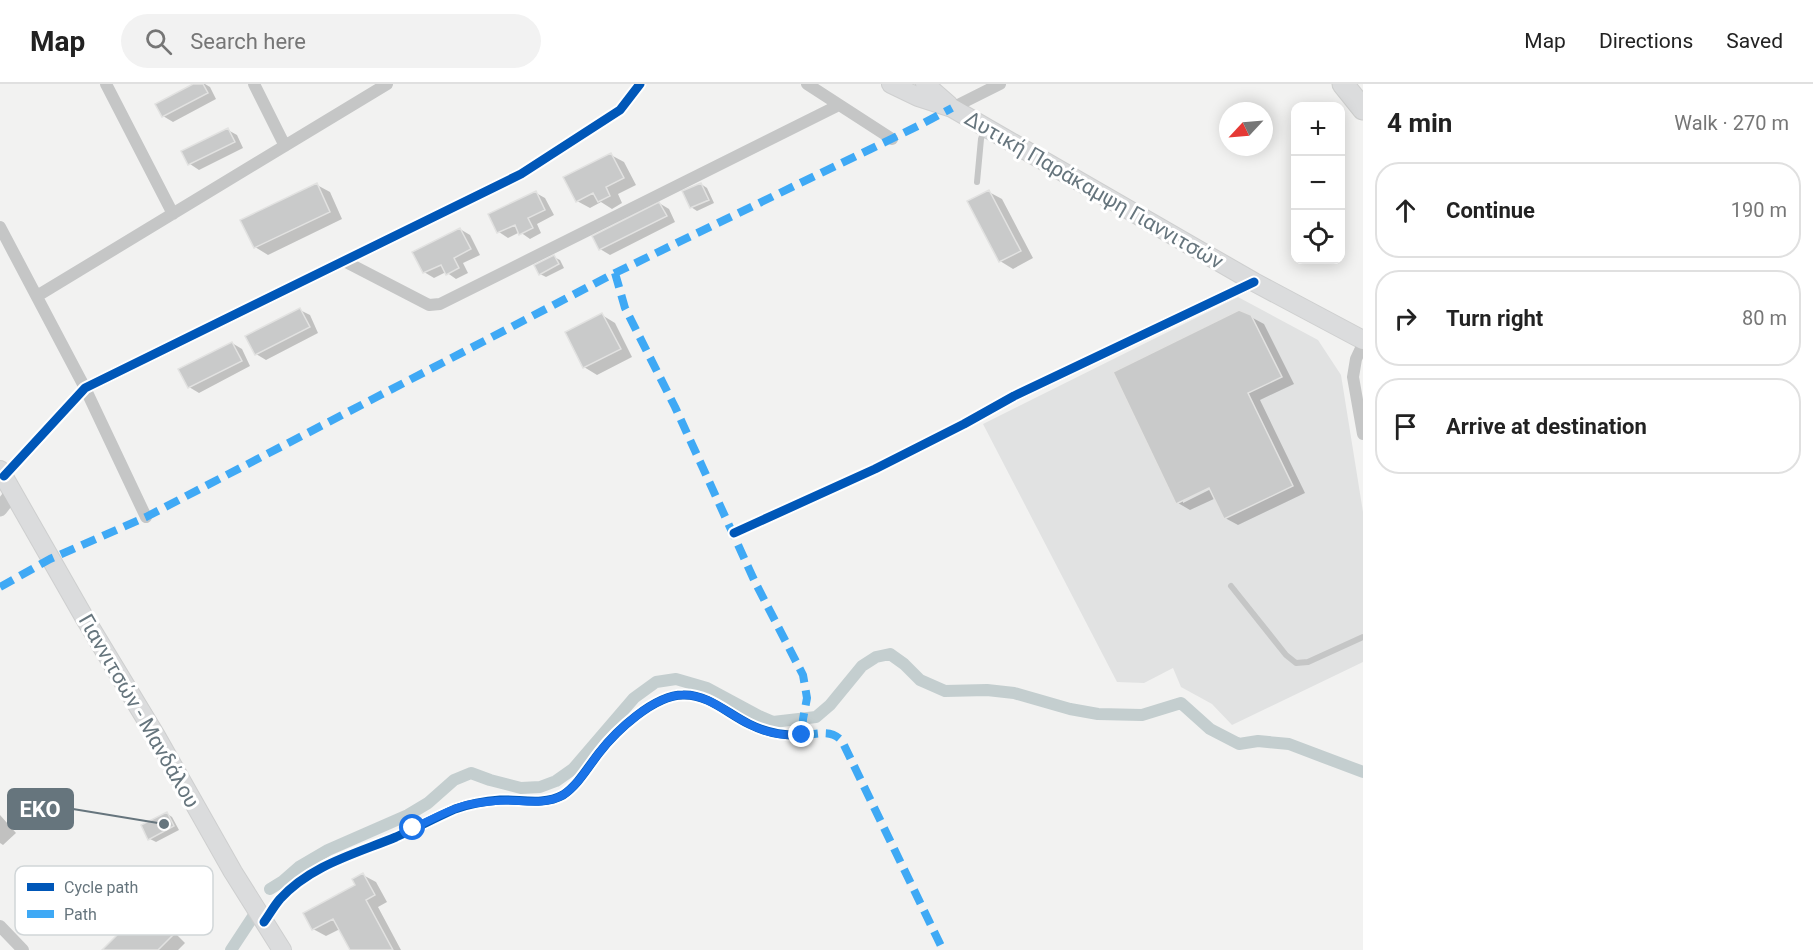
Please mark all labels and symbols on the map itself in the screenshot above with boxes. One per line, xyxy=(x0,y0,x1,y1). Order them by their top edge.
north arrow xyxy=(1219,102,1273,156)
street label: Δυτική Παράκαμψη Γιαννιτσών xyxy=(960,106,1228,274)
street label: Γιαννιτσών - Μανδάλου xyxy=(74,610,204,812)
route end xyxy=(788,721,814,747)
callout: EKO xyxy=(8,789,73,829)
text: EKO xyxy=(19,797,61,822)
route start xyxy=(399,814,425,840)
legend xyxy=(15,866,213,935)
text: Cycle path xyxy=(64,878,138,897)
text: Path xyxy=(64,905,97,924)

